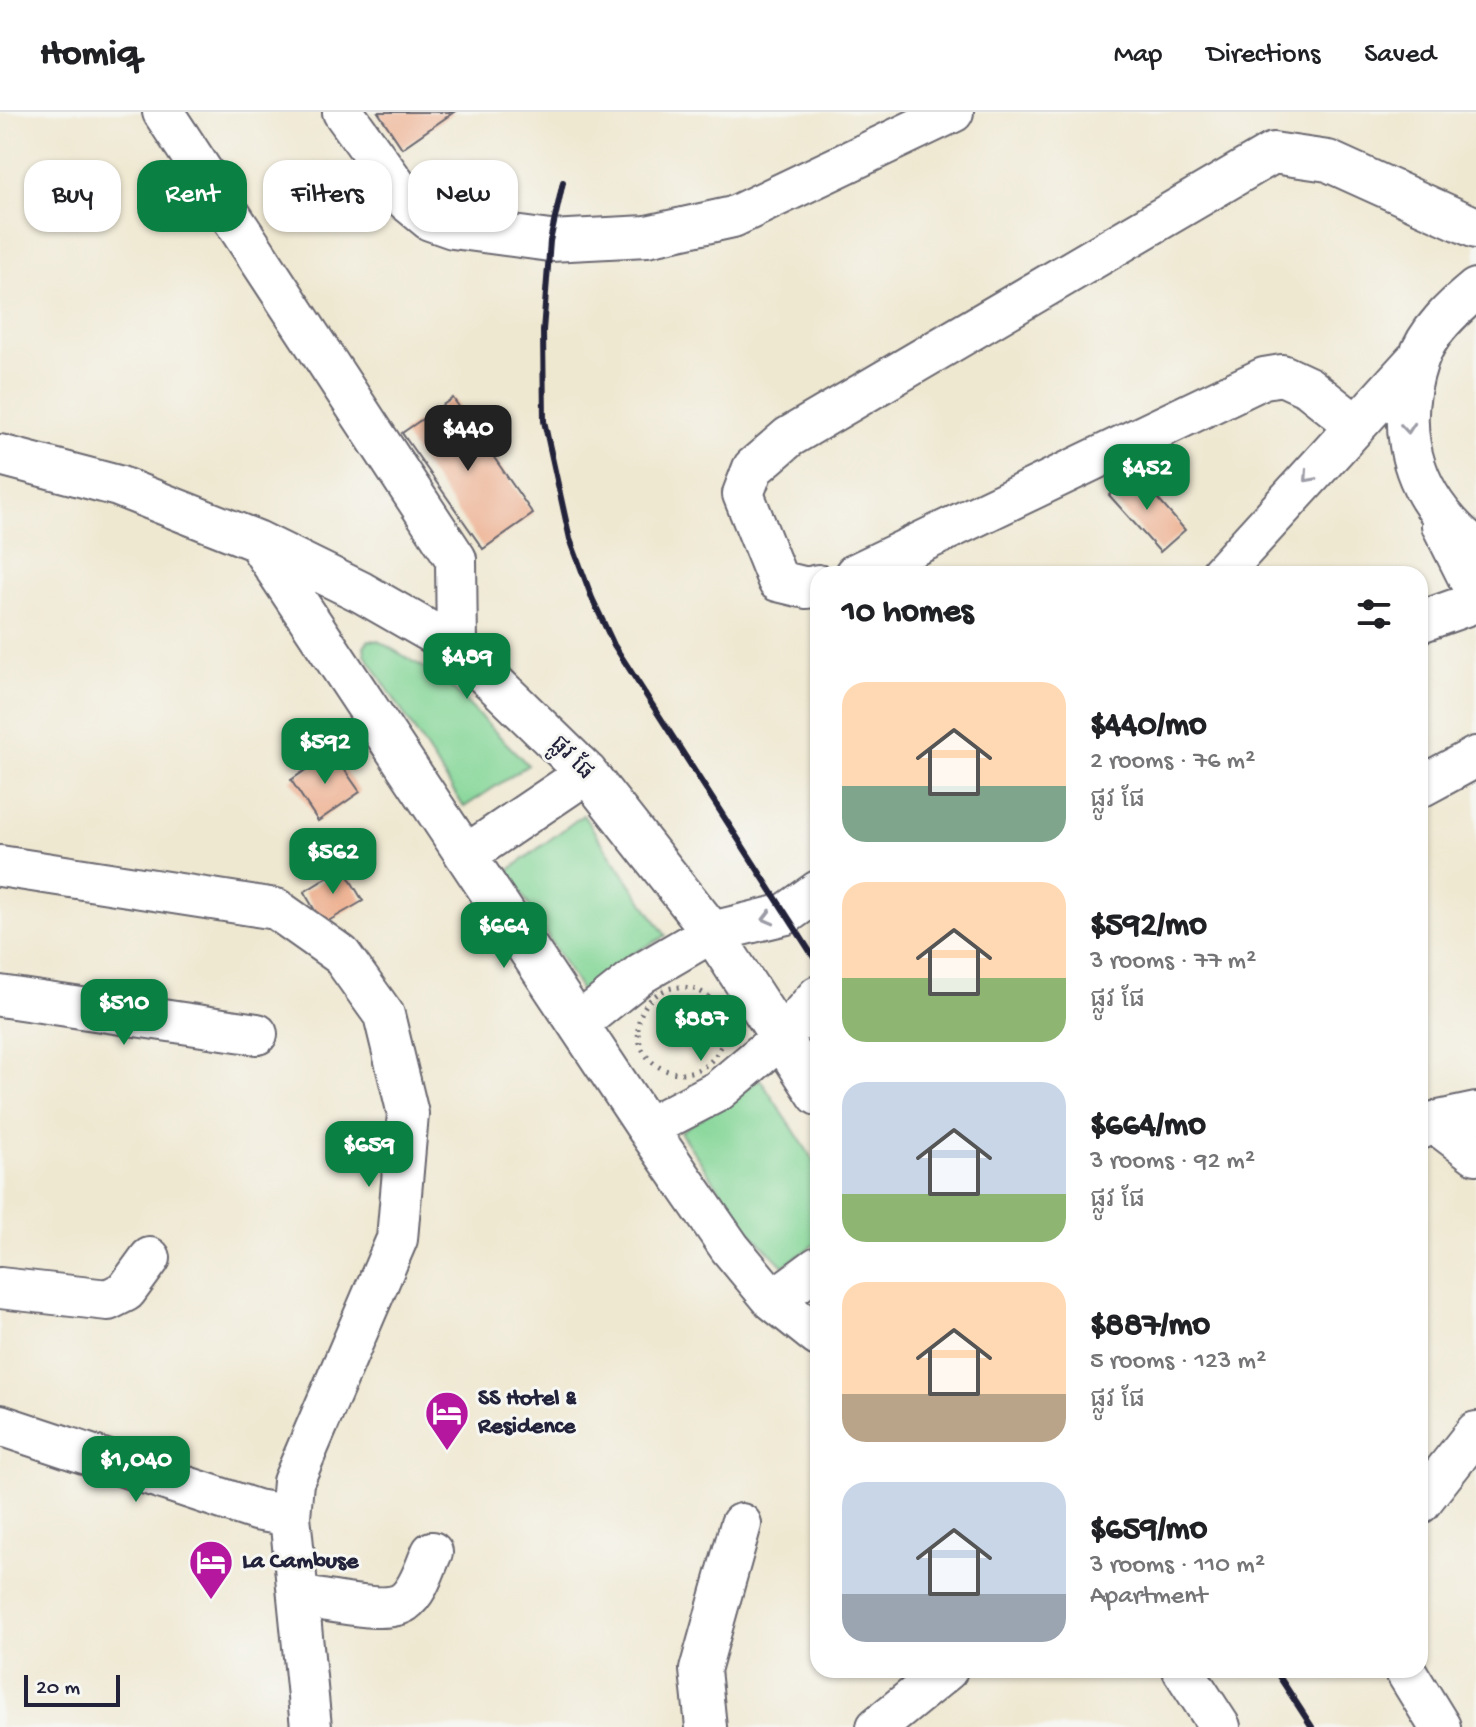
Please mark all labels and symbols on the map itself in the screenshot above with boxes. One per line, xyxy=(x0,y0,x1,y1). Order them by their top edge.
pin: $440 xyxy=(421,405,515,473)
one-way arrow xyxy=(1399,422,1416,435)
pin: $452 xyxy=(1100,444,1194,512)
one-way arrow xyxy=(1304,468,1318,483)
pin: $489 xyxy=(420,633,514,701)
pin: $592 xyxy=(278,718,372,786)
street label: ផ្លូវ ផែ xyxy=(540,729,601,790)
pin: $562 xyxy=(286,828,380,896)
pin: $664 xyxy=(457,902,551,970)
one-way arrow xyxy=(762,909,776,926)
pin: $510 xyxy=(77,979,171,1047)
pin: $887 xyxy=(654,995,748,1063)
pin: $659 xyxy=(322,1121,416,1189)
place label: SS Hotel & Residence xyxy=(477,1385,577,1442)
hotel icon: SS Hotel & Residence xyxy=(423,1389,471,1452)
pin: $1,040 xyxy=(71,1436,201,1504)
hotel icon: La Cambuse xyxy=(187,1538,235,1601)
place label: La Cambuse xyxy=(242,1548,360,1577)
scale bar xyxy=(24,1671,120,1707)

